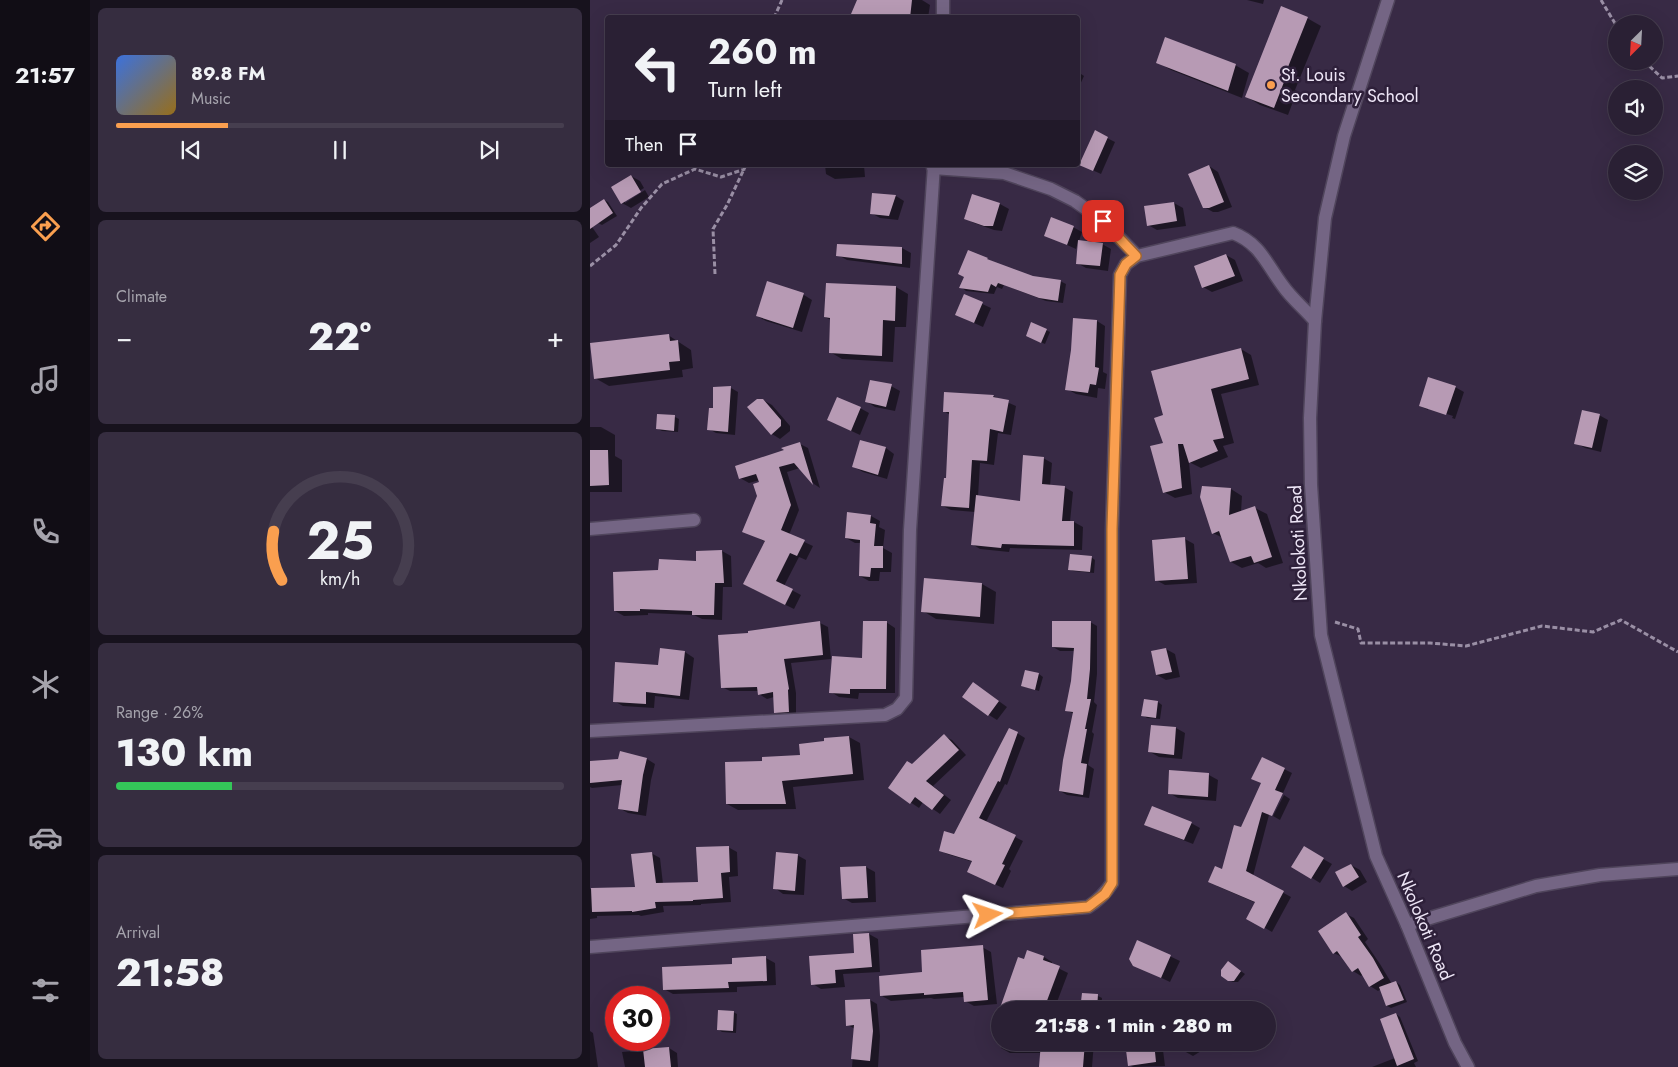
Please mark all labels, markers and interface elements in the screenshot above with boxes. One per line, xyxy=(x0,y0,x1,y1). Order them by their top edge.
north arrow xyxy=(1608,15,1662,70)
map controls xyxy=(1608,15,1663,200)
text: 260 m xyxy=(708,27,817,77)
icon: left xyxy=(625,35,690,100)
text: 21:57 xyxy=(15,59,75,91)
text: 89.8 FM xyxy=(191,60,265,87)
place label: St. Louis Secondary School xyxy=(1281,62,1419,109)
text: Turn left xyxy=(708,73,782,105)
marker: St. Louis Secondary School xyxy=(1265,79,1277,91)
button: sound xyxy=(1608,80,1663,135)
text: Music xyxy=(191,87,231,110)
icon: arrive xyxy=(674,130,702,158)
text: Then xyxy=(625,131,664,158)
icon: previous xyxy=(177,136,205,164)
icon: pause xyxy=(326,136,354,164)
icon: next xyxy=(475,136,503,164)
button: layers xyxy=(1608,145,1663,200)
pin xyxy=(1082,200,1124,242)
icon: arrive xyxy=(1089,207,1117,235)
icon: directions xyxy=(28,209,63,244)
text: Climate xyxy=(116,285,167,308)
text: 22° xyxy=(308,309,371,364)
text: − xyxy=(116,317,133,358)
text: + xyxy=(547,317,564,358)
icon: music xyxy=(28,362,63,397)
street label: Nkolokoti Road xyxy=(1282,484,1314,602)
text: 25 xyxy=(306,503,374,579)
icon: phone xyxy=(28,514,63,549)
text: km/h xyxy=(320,566,360,592)
icon: climate xyxy=(28,667,63,702)
text: Range · 26% xyxy=(116,701,203,724)
text: 130 km xyxy=(116,725,253,780)
icon: car xyxy=(28,820,63,855)
street label: Nkolokoti Road xyxy=(1390,867,1460,985)
position arrow xyxy=(961,888,1013,940)
text: Arrival xyxy=(116,921,160,944)
text: 21:58 xyxy=(116,945,225,1000)
icon: filters xyxy=(28,973,63,1008)
speed limit sign: 30 xyxy=(605,986,670,1051)
text: 21:58 · 1 min · 280 m xyxy=(1035,1012,1232,1039)

